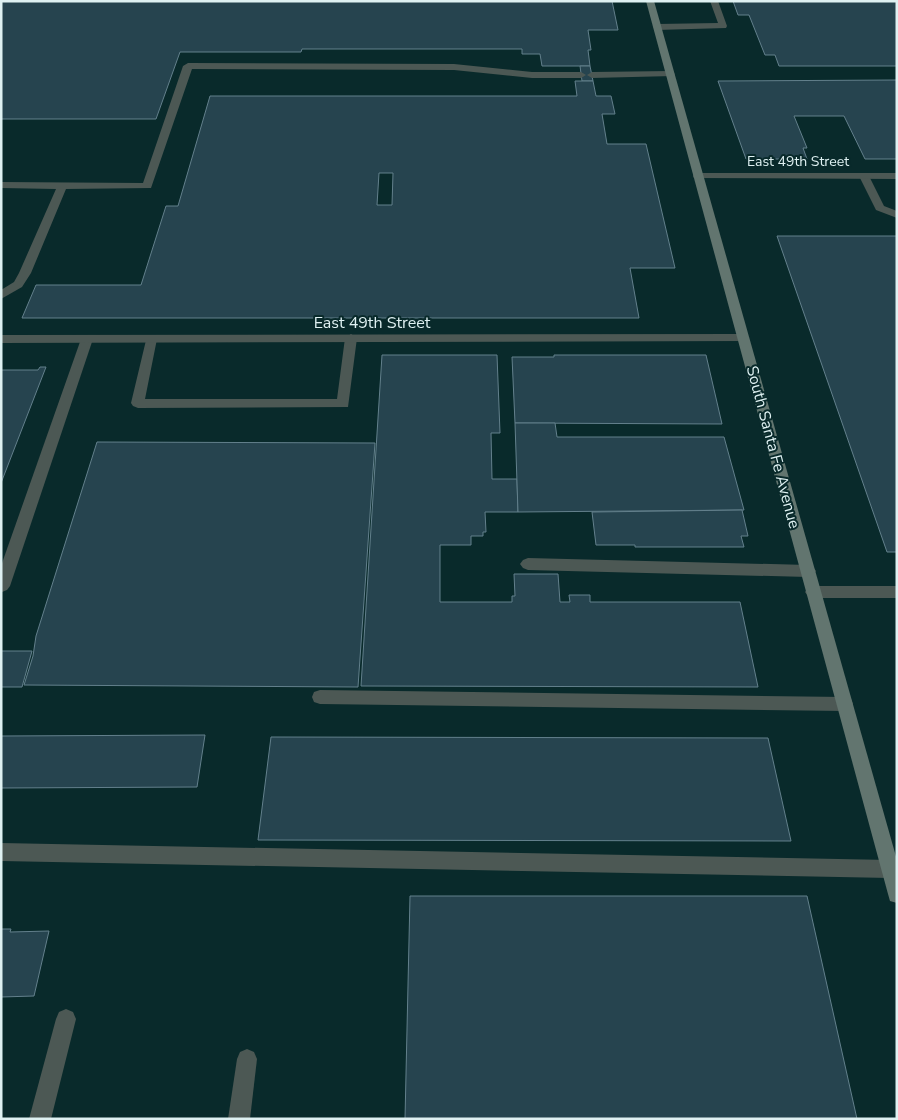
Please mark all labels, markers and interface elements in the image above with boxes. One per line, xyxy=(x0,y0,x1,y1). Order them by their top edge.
street label: East 49th Street xyxy=(747,152,849,171)
street label: East 49th Street xyxy=(314,312,431,334)
street label: South Santa Fe Avenue xyxy=(741,363,805,531)

